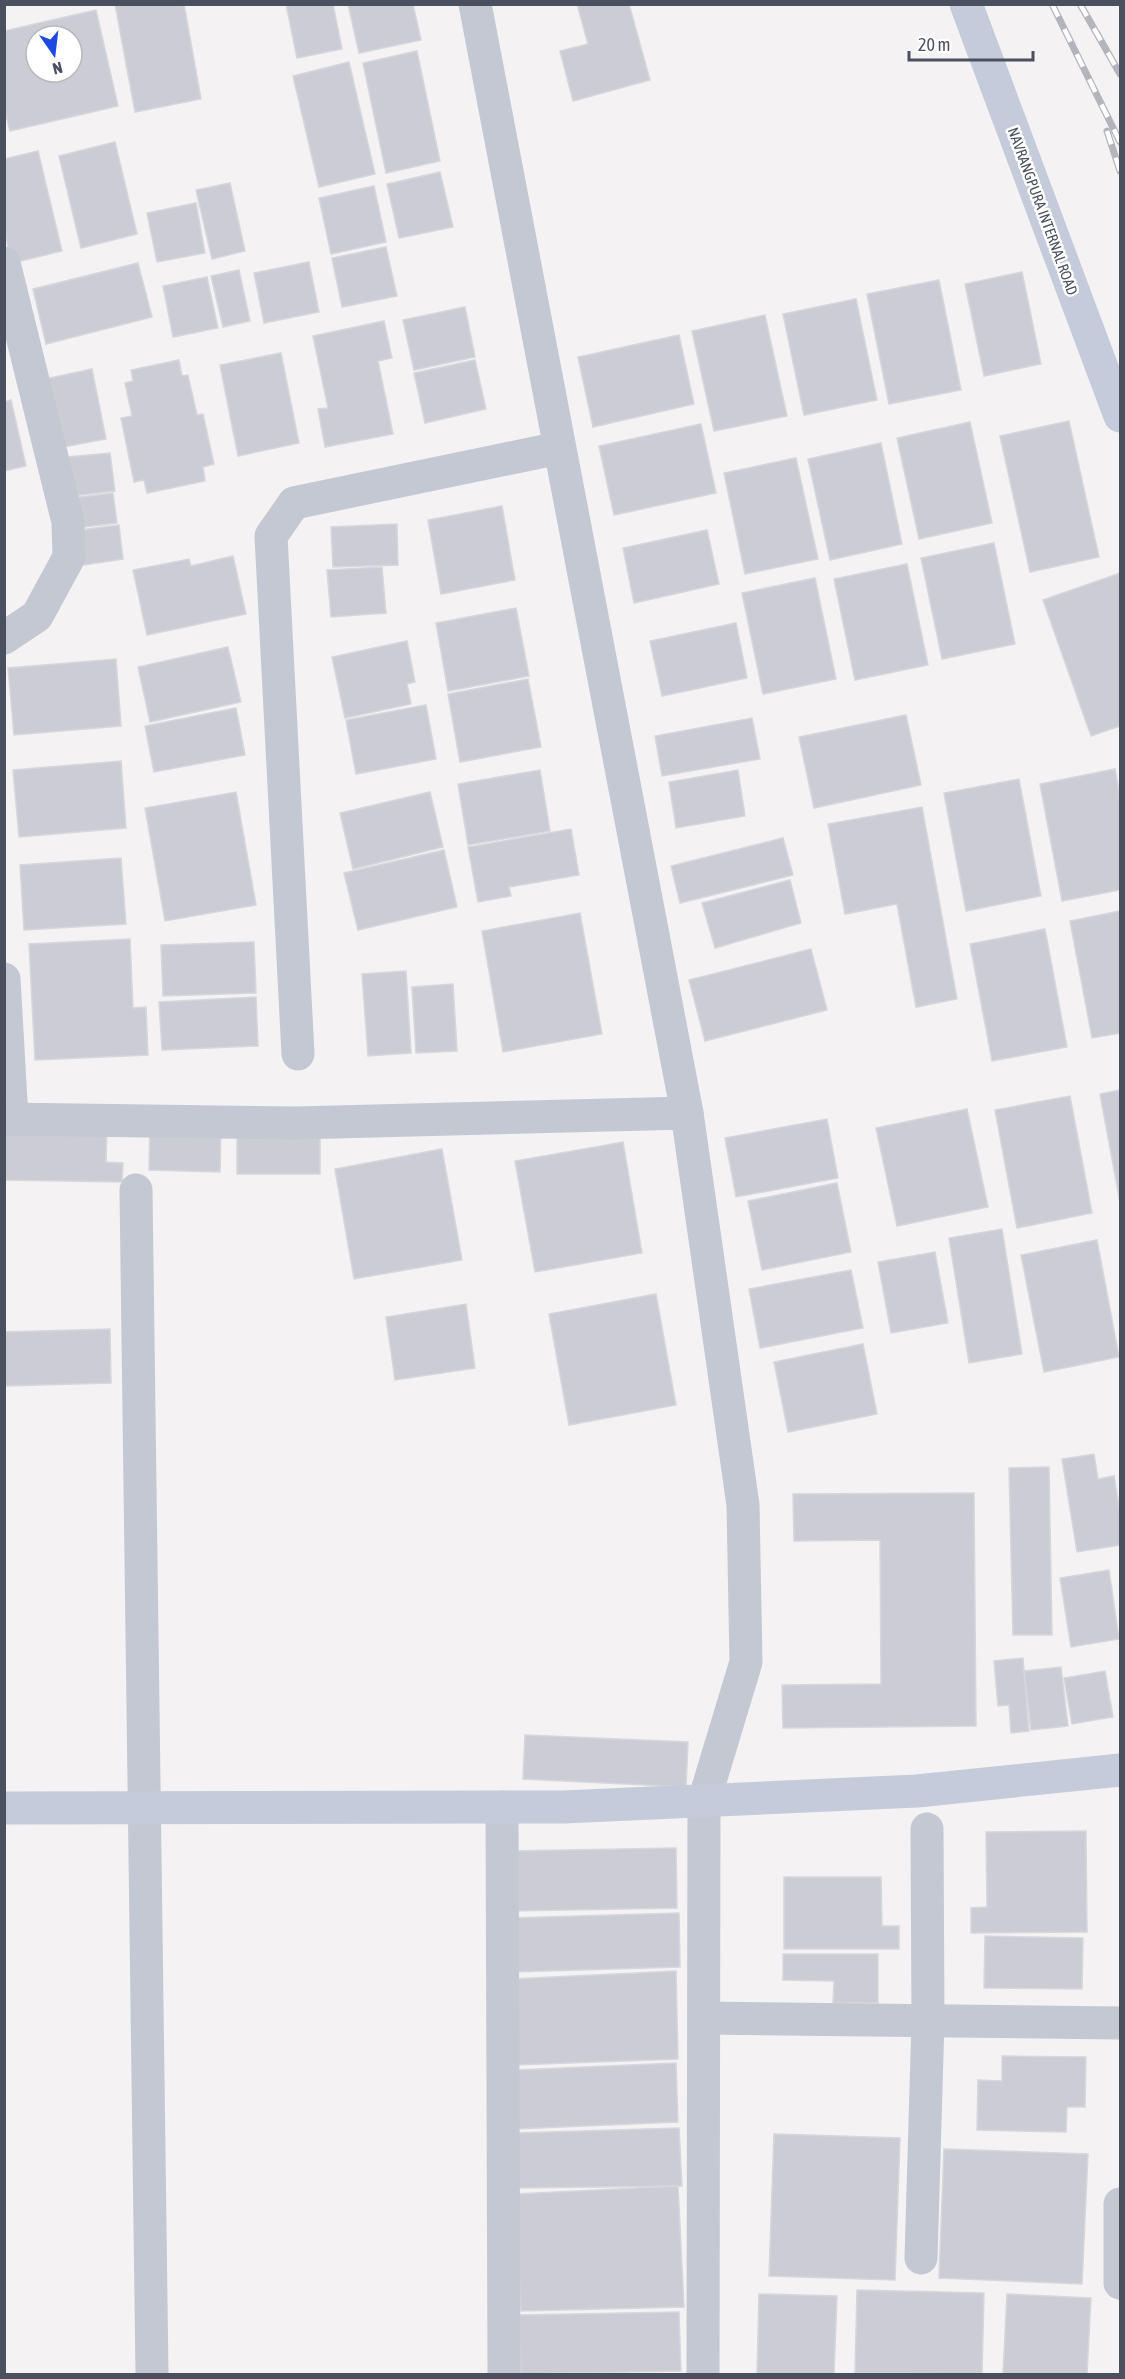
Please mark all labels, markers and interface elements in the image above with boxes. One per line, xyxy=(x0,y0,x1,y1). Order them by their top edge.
north arrow xyxy=(24,24,84,84)
scale bar xyxy=(909,24,1034,62)
text: 20 m xyxy=(918,34,950,55)
text: N xyxy=(51,59,64,78)
street label: NAVRANGPURA INTERNAL ROAD xyxy=(1005,125,1081,297)

